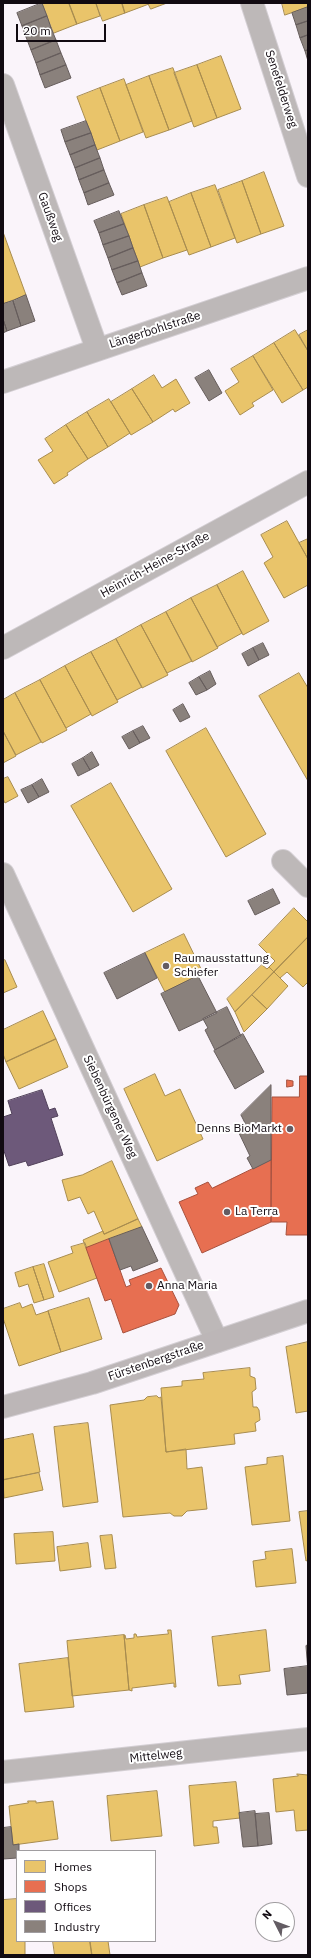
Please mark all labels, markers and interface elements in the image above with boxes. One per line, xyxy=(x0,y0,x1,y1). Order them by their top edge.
scale bar xyxy=(18,16,108,42)
text: 20 m xyxy=(23,23,51,38)
street label: Senefelderweg xyxy=(262,48,300,130)
street label: Gaußweg xyxy=(34,190,66,244)
street label: Längerbohlstraße xyxy=(107,308,203,352)
street label: Heinrich-Heine-Straße xyxy=(98,529,212,601)
place label: Raumausstattung Schiefer xyxy=(174,952,269,980)
marker: Raumausstattung Schiefer xyxy=(161,961,171,971)
street label: Siebenbürgener Weg xyxy=(80,1053,140,1161)
place label: Denns BioMarkt xyxy=(197,1122,282,1136)
marker: Denns BioMarkt xyxy=(285,1124,295,1134)
place label: La Terra xyxy=(235,1205,278,1219)
marker: La Terra xyxy=(222,1207,232,1217)
place label: Anna Maria xyxy=(157,1279,218,1293)
marker: Anna Maria xyxy=(144,1281,154,1291)
street label: Fürstenbergstraße xyxy=(106,1338,206,1384)
street label: Mittelweg xyxy=(129,1746,183,1766)
legend xyxy=(16,1850,156,1942)
text: Homes xyxy=(54,1859,92,1874)
text: Shops xyxy=(54,1879,87,1894)
text: Offices xyxy=(54,1899,92,1914)
north arrow xyxy=(255,1902,295,1942)
text: N xyxy=(259,1907,275,1922)
text: Industry xyxy=(54,1919,100,1934)

